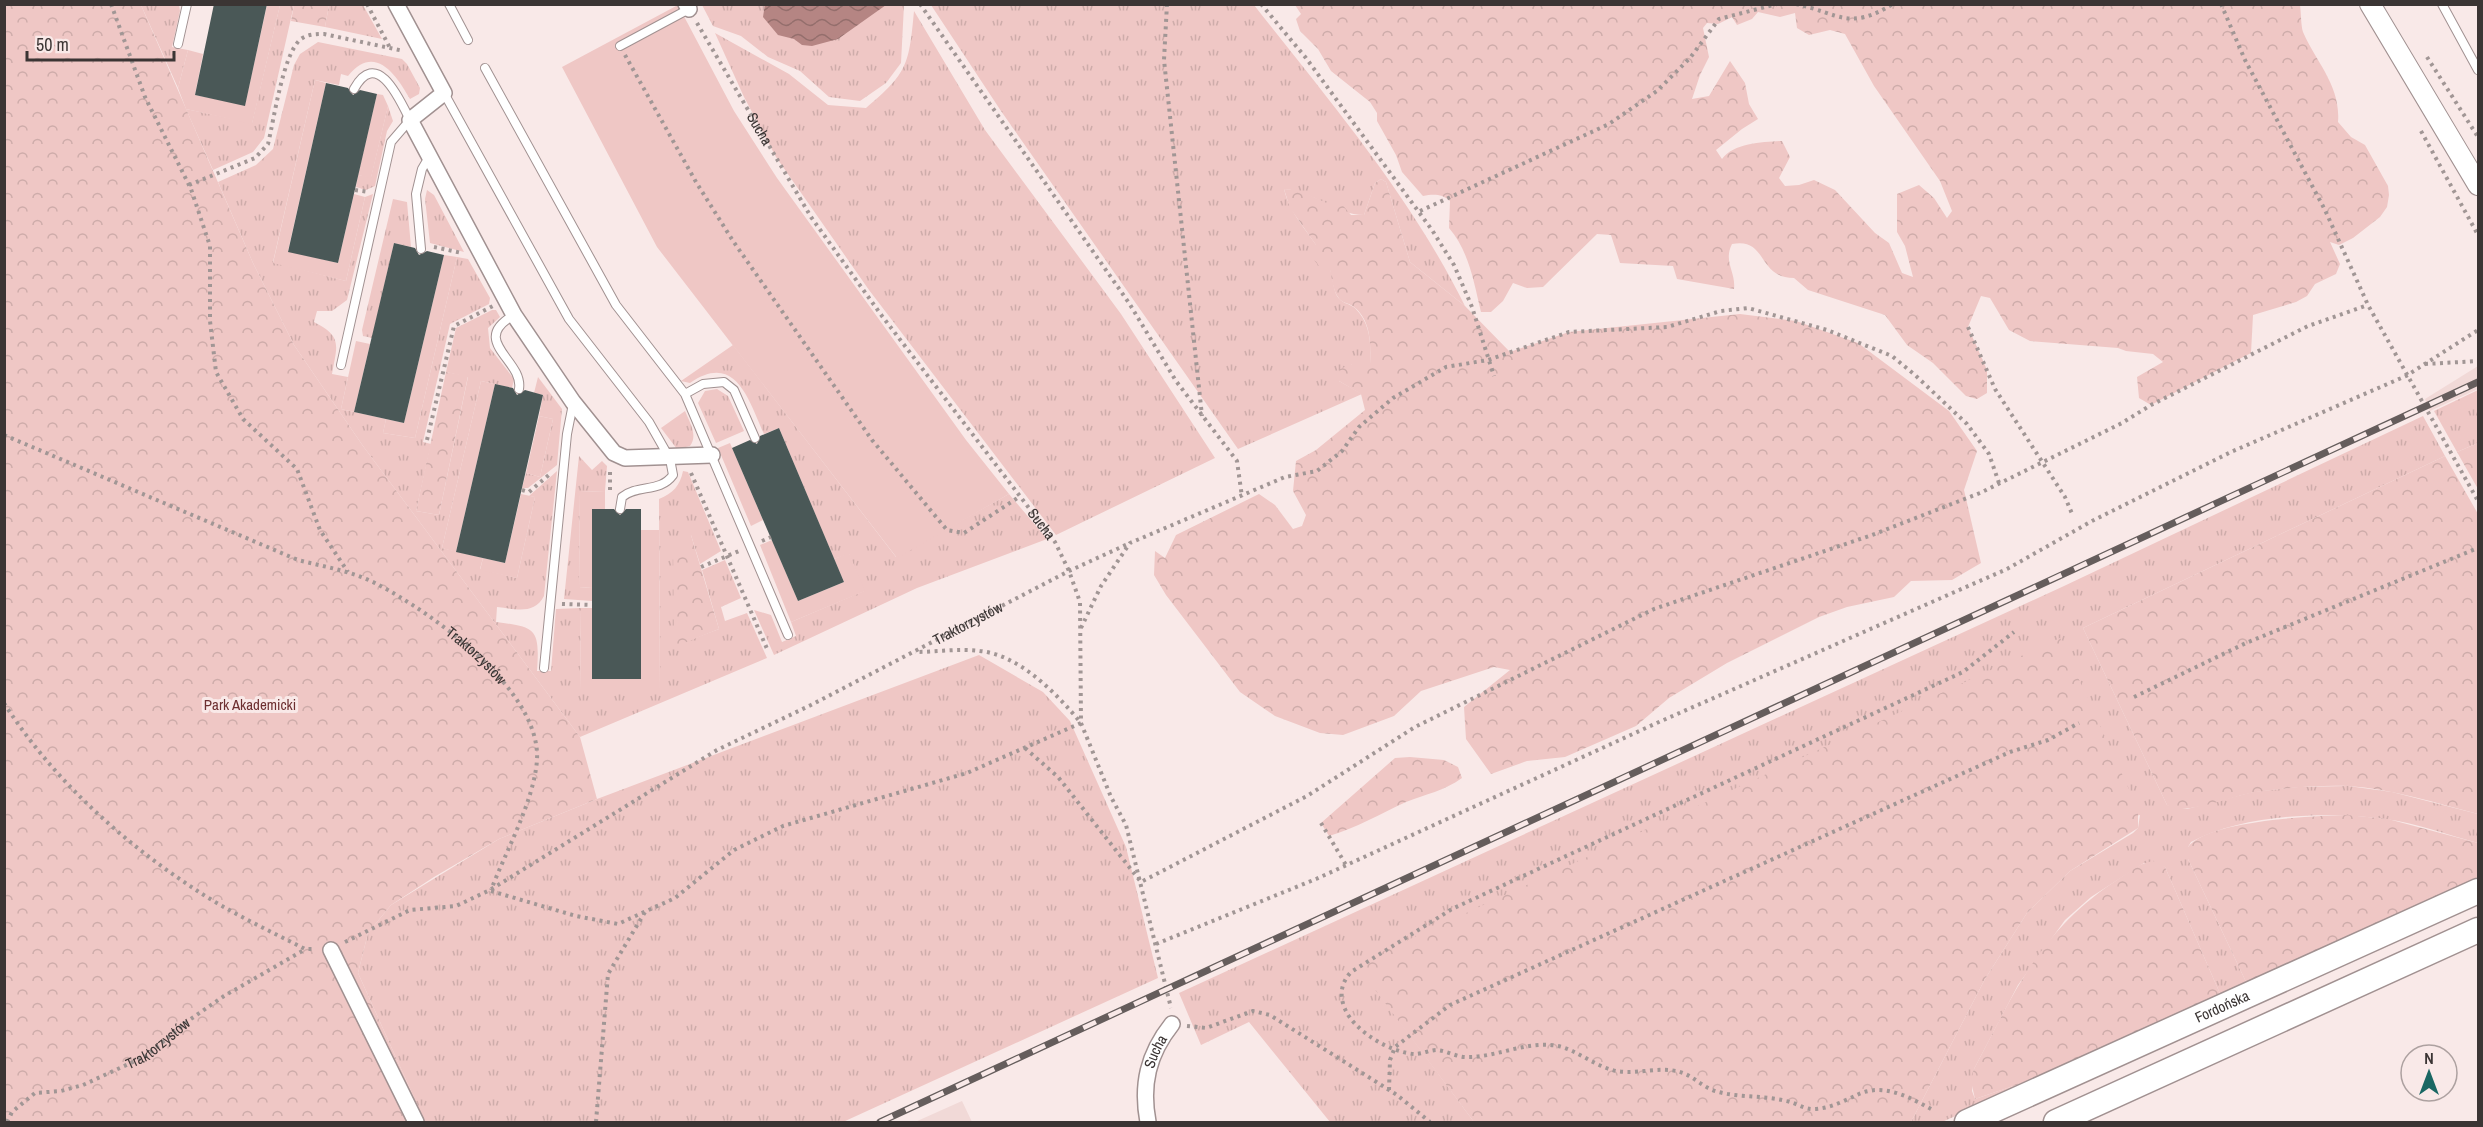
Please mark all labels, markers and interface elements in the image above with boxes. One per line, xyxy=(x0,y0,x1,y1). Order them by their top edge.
scale bar xyxy=(27,24,174,62)
text: 50 m xyxy=(36,32,69,57)
street label: Sucha xyxy=(742,108,778,149)
street label: Sucha xyxy=(1023,504,1061,544)
street label: Traktorzystów xyxy=(929,596,1006,650)
street label: Traktorzystów xyxy=(442,621,512,689)
park label: Park Akademicki xyxy=(204,694,296,715)
street label: Fordońska xyxy=(2191,985,2253,1028)
street label: Traktorzystów xyxy=(122,1012,195,1074)
street label: Sucha xyxy=(1138,1030,1172,1071)
north arrow xyxy=(2399,1043,2459,1103)
text: N xyxy=(2424,1047,2434,1069)

